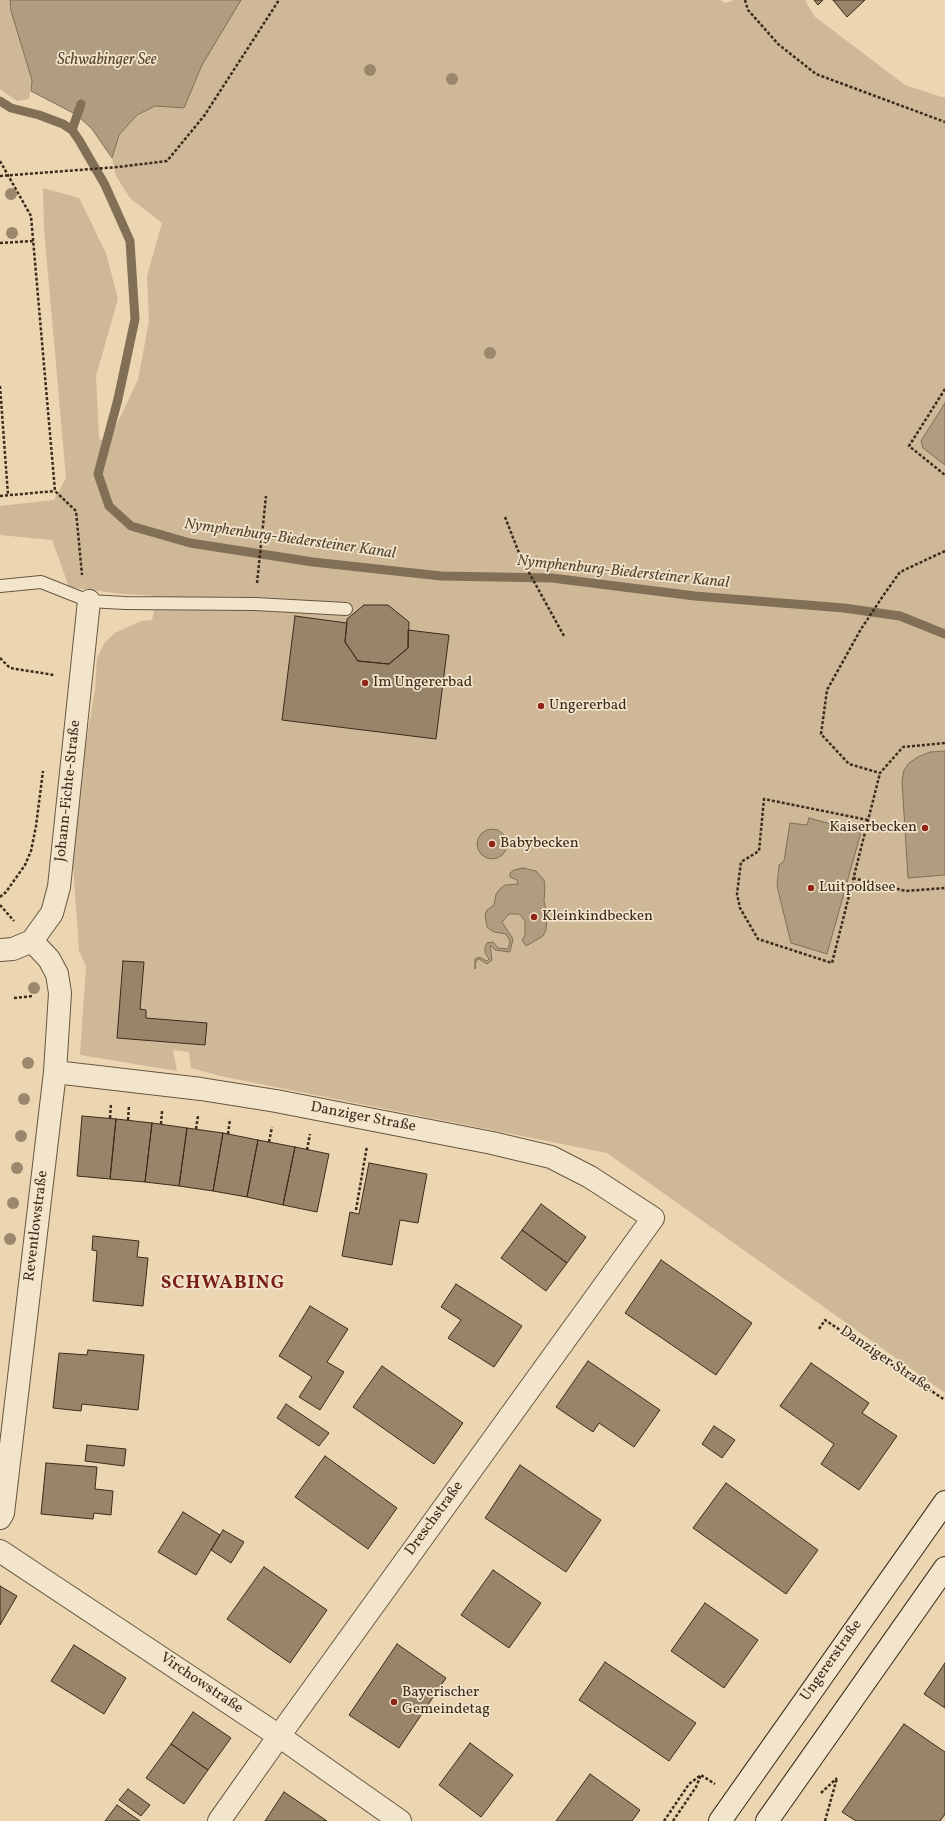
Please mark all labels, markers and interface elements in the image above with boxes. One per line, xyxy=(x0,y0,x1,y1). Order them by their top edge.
water label: Schwabinger See xyxy=(57,51,157,71)
water label: Nymphenburg-Biedersteiner Kanal xyxy=(183,516,397,564)
water label: Nymphenburg-Biedersteiner Kanal xyxy=(516,552,730,594)
place label: Im Ungererbad xyxy=(373,674,472,692)
marker: Im Ungererbad xyxy=(360,678,370,688)
place label: Ungererbad xyxy=(549,697,627,715)
marker: Ungererbad xyxy=(536,701,546,711)
street label: Johann-Fichte-Straße xyxy=(53,719,85,863)
place label: Kaiserbecken xyxy=(829,819,917,837)
marker: Kaiserbecken xyxy=(920,823,930,833)
place label: Babybecken xyxy=(500,835,579,853)
marker: Babybecken xyxy=(487,839,497,849)
place label: Luitpoldsee xyxy=(819,879,896,897)
marker: Luitpoldsee xyxy=(806,883,816,893)
place label: Kleinkindbecken xyxy=(542,908,653,926)
marker: Kleinkindbecken xyxy=(529,912,539,922)
street label: Danziger Straße xyxy=(309,1099,417,1137)
street label: Reventlowstraße xyxy=(21,1170,53,1282)
district label: SCHWABING xyxy=(161,1274,285,1296)
street label: Danziger Straße xyxy=(836,1323,934,1397)
street label: Dreschstraße xyxy=(402,1478,468,1560)
street label: Ungererstraße xyxy=(797,1617,867,1705)
street label: Virchowstraße xyxy=(156,1650,246,1718)
place label: Bayerischer Gemeindetag xyxy=(402,1684,490,1719)
marker: Bayerischer Gemeindetag xyxy=(389,1697,399,1707)

